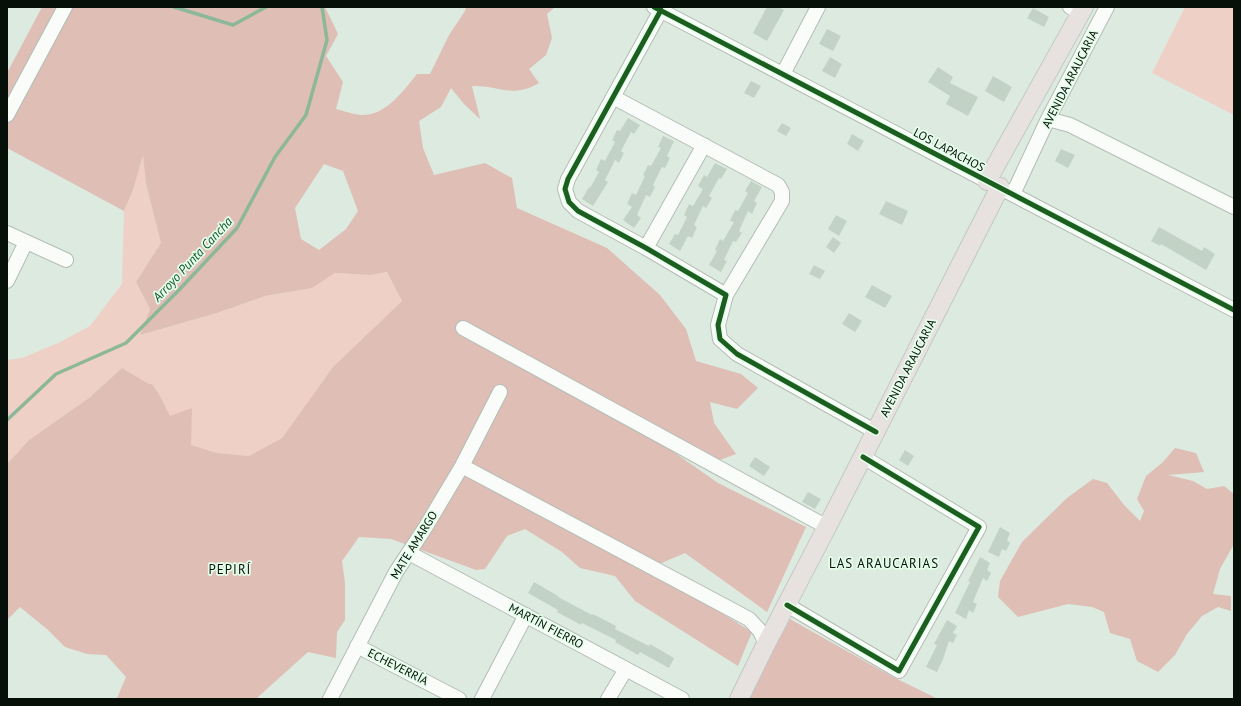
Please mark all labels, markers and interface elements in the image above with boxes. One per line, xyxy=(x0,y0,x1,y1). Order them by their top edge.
street label: AVENIDA ARAUCARIA xyxy=(1038,27,1101,130)
street label: LOS LAPACHOS xyxy=(911,124,987,175)
water label: Arroyo Punta Cancha xyxy=(148,213,237,306)
street label: AVENIDA ARAUCARIA xyxy=(876,316,939,419)
street label: MATE AMARGO xyxy=(387,508,440,581)
district label: LAS ARAUCARIAS xyxy=(829,555,939,572)
district label: PEPIRÍ xyxy=(209,561,251,578)
street label: MARTÍN FIERRO xyxy=(506,600,586,652)
street label: ECHEVERRÍA xyxy=(365,645,431,688)

